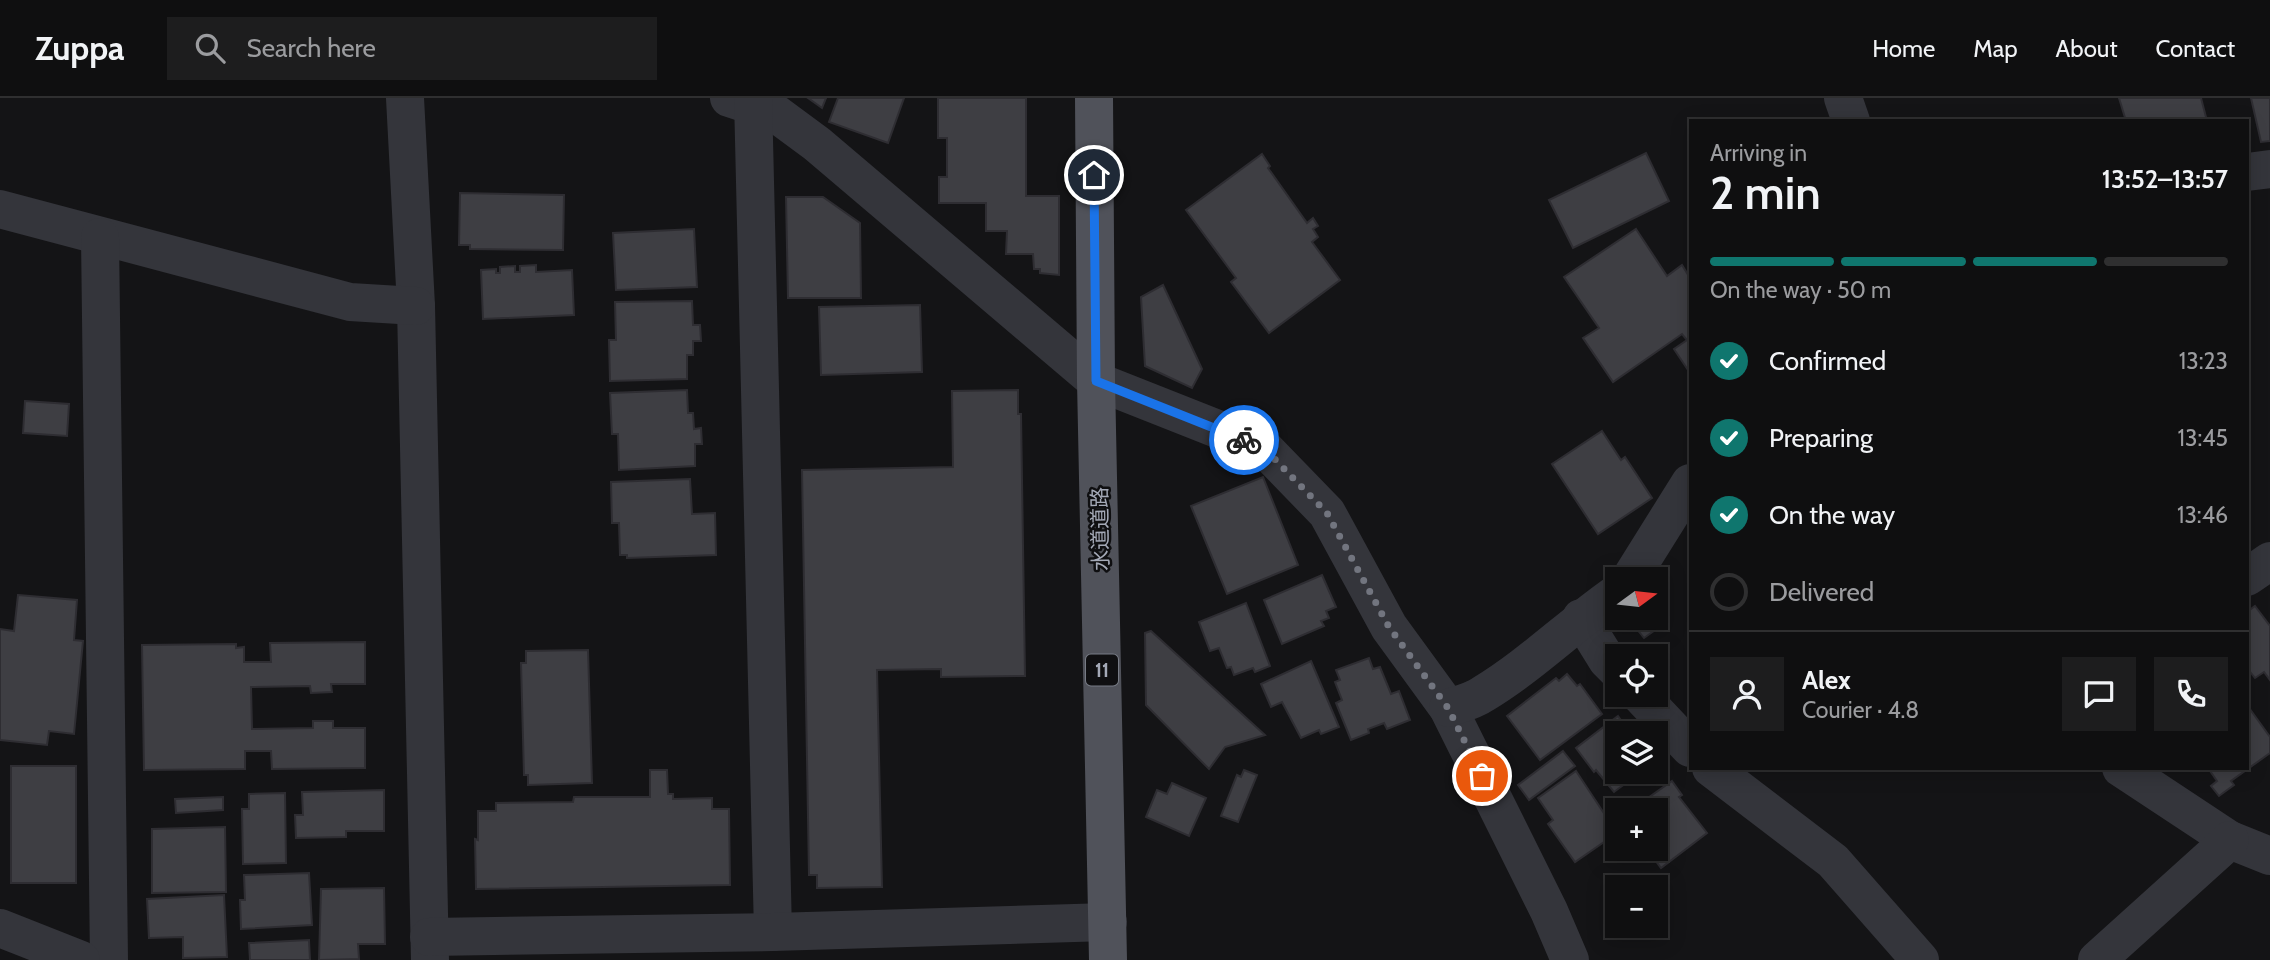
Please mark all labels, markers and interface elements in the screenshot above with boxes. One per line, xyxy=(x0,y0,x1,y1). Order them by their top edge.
search box xyxy=(167,17,657,80)
text: Zuppa xyxy=(35,28,125,68)
icon: search xyxy=(191,29,229,67)
text: Search here xyxy=(247,32,376,64)
text: Home xyxy=(1872,34,1935,63)
text: Map xyxy=(1973,34,2018,63)
text: About xyxy=(2056,34,2118,63)
text: Contact xyxy=(2156,34,2235,63)
text: Arriving in xyxy=(1710,139,1807,167)
pin xyxy=(1064,145,1124,205)
icon: home xyxy=(1075,156,1113,194)
text: 13:52–13:57 xyxy=(2102,163,2228,195)
text: 2 min xyxy=(1710,165,1821,221)
text: On the way · 50 m xyxy=(1710,276,1891,304)
icon: check xyxy=(1710,342,1748,380)
text: Confirmed xyxy=(1769,345,1886,377)
text: 13:23 xyxy=(2179,347,2228,375)
courier xyxy=(1209,405,1279,475)
icon: check xyxy=(1710,419,1748,457)
icon: bike xyxy=(1225,421,1263,459)
text: Preparing xyxy=(1769,422,1873,454)
text: 13:45 xyxy=(2178,424,2228,452)
street label: 水道道路 xyxy=(1087,487,1113,571)
icon: check xyxy=(1710,496,1748,534)
text: On the way xyxy=(1769,499,1895,531)
text: 13:46 xyxy=(2177,501,2228,529)
north arrow xyxy=(1605,567,1668,630)
map controls xyxy=(1605,567,1668,938)
text: Delivered xyxy=(1769,576,1874,608)
button: locate xyxy=(1605,644,1668,707)
road number: 11 xyxy=(1086,654,1118,685)
button: person xyxy=(1710,657,1784,731)
button: chat xyxy=(2062,657,2136,731)
button: phone xyxy=(2154,657,2228,731)
text: Alex xyxy=(1802,664,1851,696)
text: Courier · 4.8 xyxy=(1802,696,1919,724)
button: layers xyxy=(1605,721,1668,784)
pin xyxy=(1452,746,1512,806)
icon: bag xyxy=(1463,757,1501,795)
button: + xyxy=(1605,798,1668,861)
button: − xyxy=(1605,875,1668,938)

